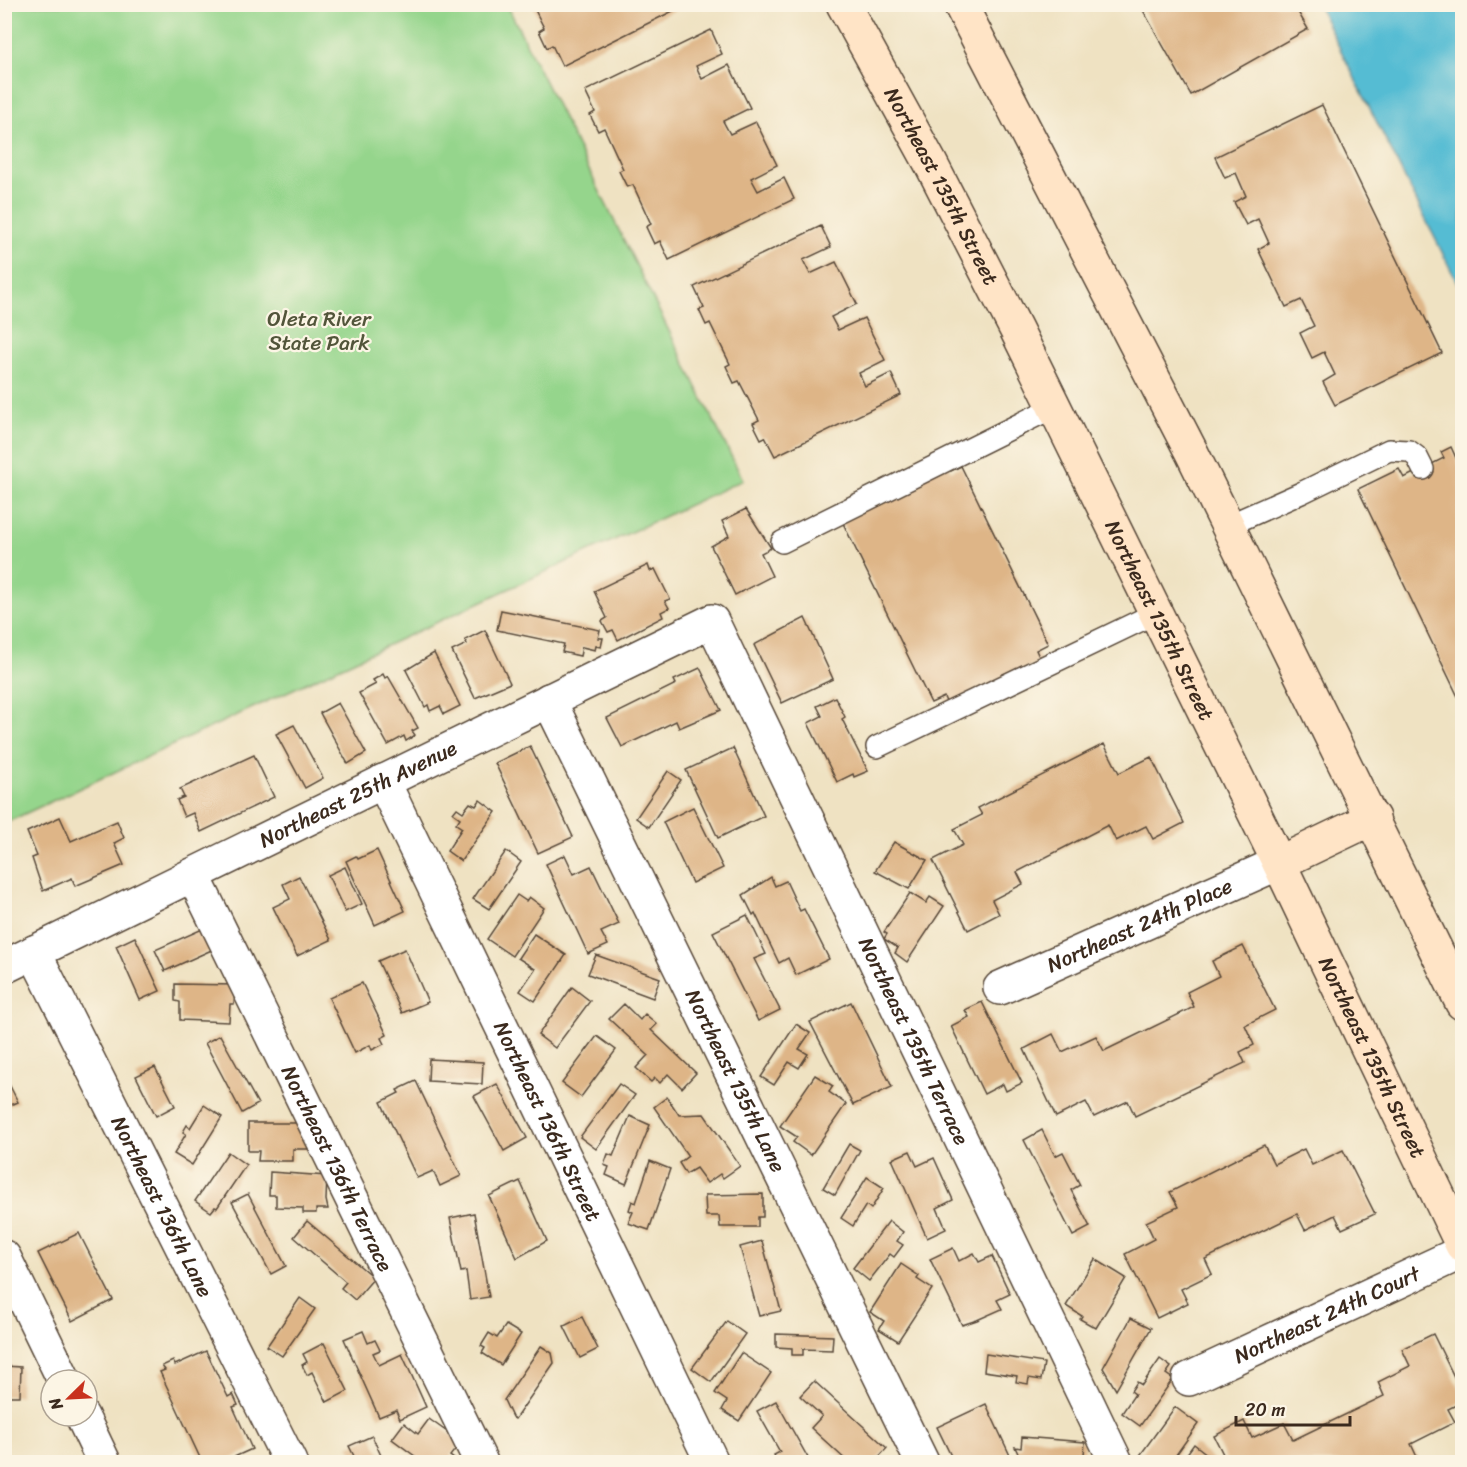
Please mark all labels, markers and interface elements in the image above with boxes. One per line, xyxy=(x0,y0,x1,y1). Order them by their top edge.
street label: Northeast 135th Street xyxy=(873,80,1009,292)
park label: Oleta River State Park xyxy=(267,300,372,362)
street label: Northeast 135th Street xyxy=(1094,513,1225,727)
street label: Northeast 25th Avenue xyxy=(252,729,464,859)
street label: Northeast 24th Place xyxy=(1040,867,1239,984)
street label: Northeast 135th Terrace xyxy=(847,930,980,1152)
street label: Northeast 135th Street xyxy=(1307,950,1437,1165)
street label: Northeast 135th Lane xyxy=(674,982,797,1179)
street label: Northeast 136th Street xyxy=(483,1015,612,1228)
street label: Northeast 136th Terrace xyxy=(270,1059,404,1278)
street label: Northeast 136th Lane xyxy=(100,1109,224,1305)
street label: Northeast 24th Court xyxy=(1227,1254,1428,1375)
north arrow xyxy=(39,1368,99,1428)
scale bar xyxy=(1236,1389,1350,1427)
text: N xyxy=(40,1392,72,1416)
text: 20 m xyxy=(1245,1394,1285,1426)

